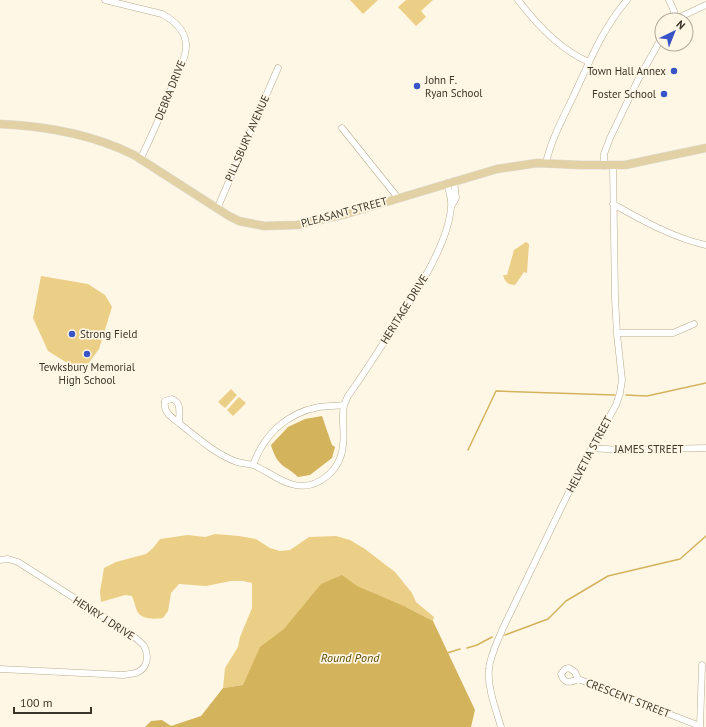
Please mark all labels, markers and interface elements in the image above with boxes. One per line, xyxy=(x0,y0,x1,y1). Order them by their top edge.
north arrow xyxy=(654,12,694,52)
text: N xyxy=(673,17,688,32)
street label: DEBRA DRIVE xyxy=(152,58,188,122)
place label: Town Hall Annex xyxy=(587,64,666,78)
marker: Town Hall Annex xyxy=(669,66,679,76)
place label: John F. Ryan School xyxy=(424,73,483,100)
marker: John F. Ryan School xyxy=(412,81,422,91)
place label: Foster School xyxy=(592,87,657,101)
marker: Foster School xyxy=(659,89,669,99)
street label: PILLSBURY AVENUE xyxy=(222,93,272,183)
street label: PLEASANT STREET xyxy=(299,194,389,230)
street label: HERITAGE DRIVE xyxy=(377,272,431,346)
place label: Strong Field xyxy=(80,327,138,341)
marker: Strong Field xyxy=(67,329,77,339)
marker: Tewksbury Memorial High School xyxy=(82,349,92,359)
place label: Tewksbury Memorial High School xyxy=(39,360,136,387)
street label: HELVETIA STREET xyxy=(563,413,615,495)
street label: JAMES STREET xyxy=(613,442,684,456)
street label: HENRY J DRIVE xyxy=(71,593,137,643)
water label: Round Pond xyxy=(321,650,380,665)
street label: CRESCENT STREET xyxy=(584,675,672,721)
scale bar xyxy=(14,689,91,715)
text: 100 m xyxy=(20,695,53,710)

